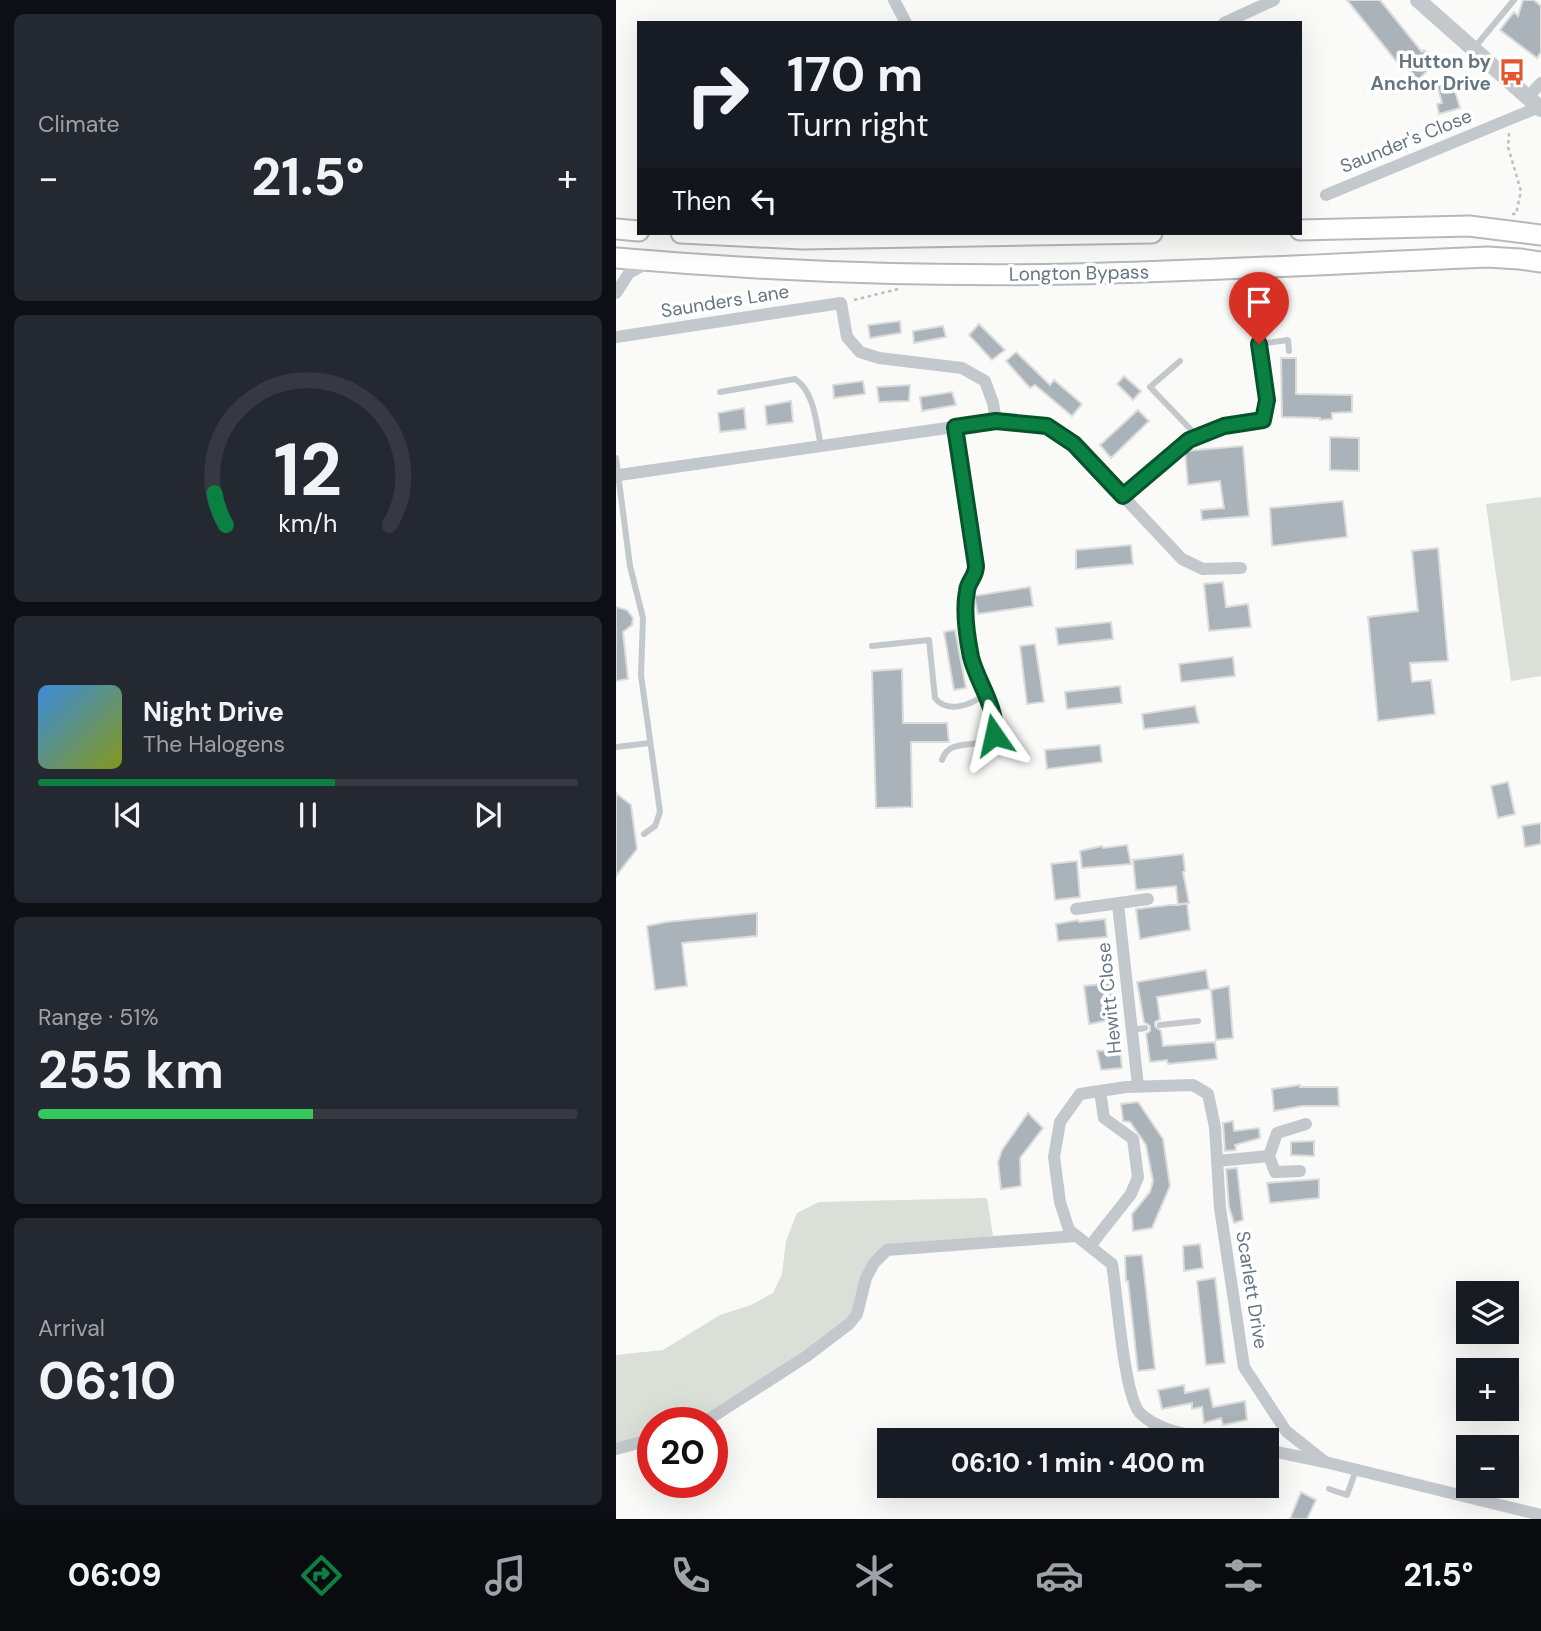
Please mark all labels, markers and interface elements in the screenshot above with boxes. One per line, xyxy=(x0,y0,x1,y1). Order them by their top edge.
text: 170 m xyxy=(787,42,923,106)
icon: right xyxy=(672,49,763,140)
place label: Hutton by Anchor Drive xyxy=(1371,49,1492,96)
bus stop icon: Hutton by Anchor Drive xyxy=(1497,57,1527,87)
street label: Saunder's Close xyxy=(1336,103,1476,179)
text: Turn right xyxy=(787,104,929,146)
text: Climate xyxy=(38,109,120,139)
text: 21.5° xyxy=(251,143,365,211)
text: − xyxy=(38,153,59,203)
text: + xyxy=(557,153,578,203)
icon: left xyxy=(745,182,783,220)
text: Then xyxy=(672,184,731,218)
street label: Longton Bypass xyxy=(1009,259,1149,287)
pin xyxy=(1229,272,1289,344)
street label: Saunders Lane xyxy=(659,279,791,323)
icon: arrive xyxy=(1240,283,1278,321)
text: 12 xyxy=(274,423,342,518)
text: km/h xyxy=(278,506,338,539)
text: Night Drive xyxy=(143,695,284,729)
position arrow xyxy=(957,698,1031,772)
text: The Halogens xyxy=(143,729,285,759)
icon: previous xyxy=(109,796,147,834)
icon: pause xyxy=(289,796,327,834)
icon: next xyxy=(469,796,507,834)
street label: Hewitt Close xyxy=(1091,941,1127,1055)
text: Range · 51% xyxy=(38,1002,159,1032)
text: 255 km xyxy=(38,1036,224,1104)
street label: Scarlett Drive xyxy=(1230,1229,1274,1351)
map controls xyxy=(1456,1281,1519,1498)
button: layers xyxy=(1456,1281,1519,1344)
text: Arrival xyxy=(38,1313,105,1343)
text: 06:10 xyxy=(38,1347,176,1415)
button: + xyxy=(1456,1358,1519,1421)
speed limit sign: 20 xyxy=(637,1407,728,1498)
button: − xyxy=(1456,1435,1519,1498)
text: 06:10 · 1 min · 400 m xyxy=(951,1446,1205,1480)
icon: directions xyxy=(297,1551,346,1600)
icon: music xyxy=(481,1551,530,1600)
icon: phone xyxy=(666,1551,715,1600)
icon: climate xyxy=(850,1551,899,1600)
icon: car xyxy=(1035,1551,1084,1600)
icon: filters xyxy=(1219,1551,1268,1600)
text: 06:09 xyxy=(68,1554,162,1596)
text: 21.5° xyxy=(1404,1554,1473,1596)

